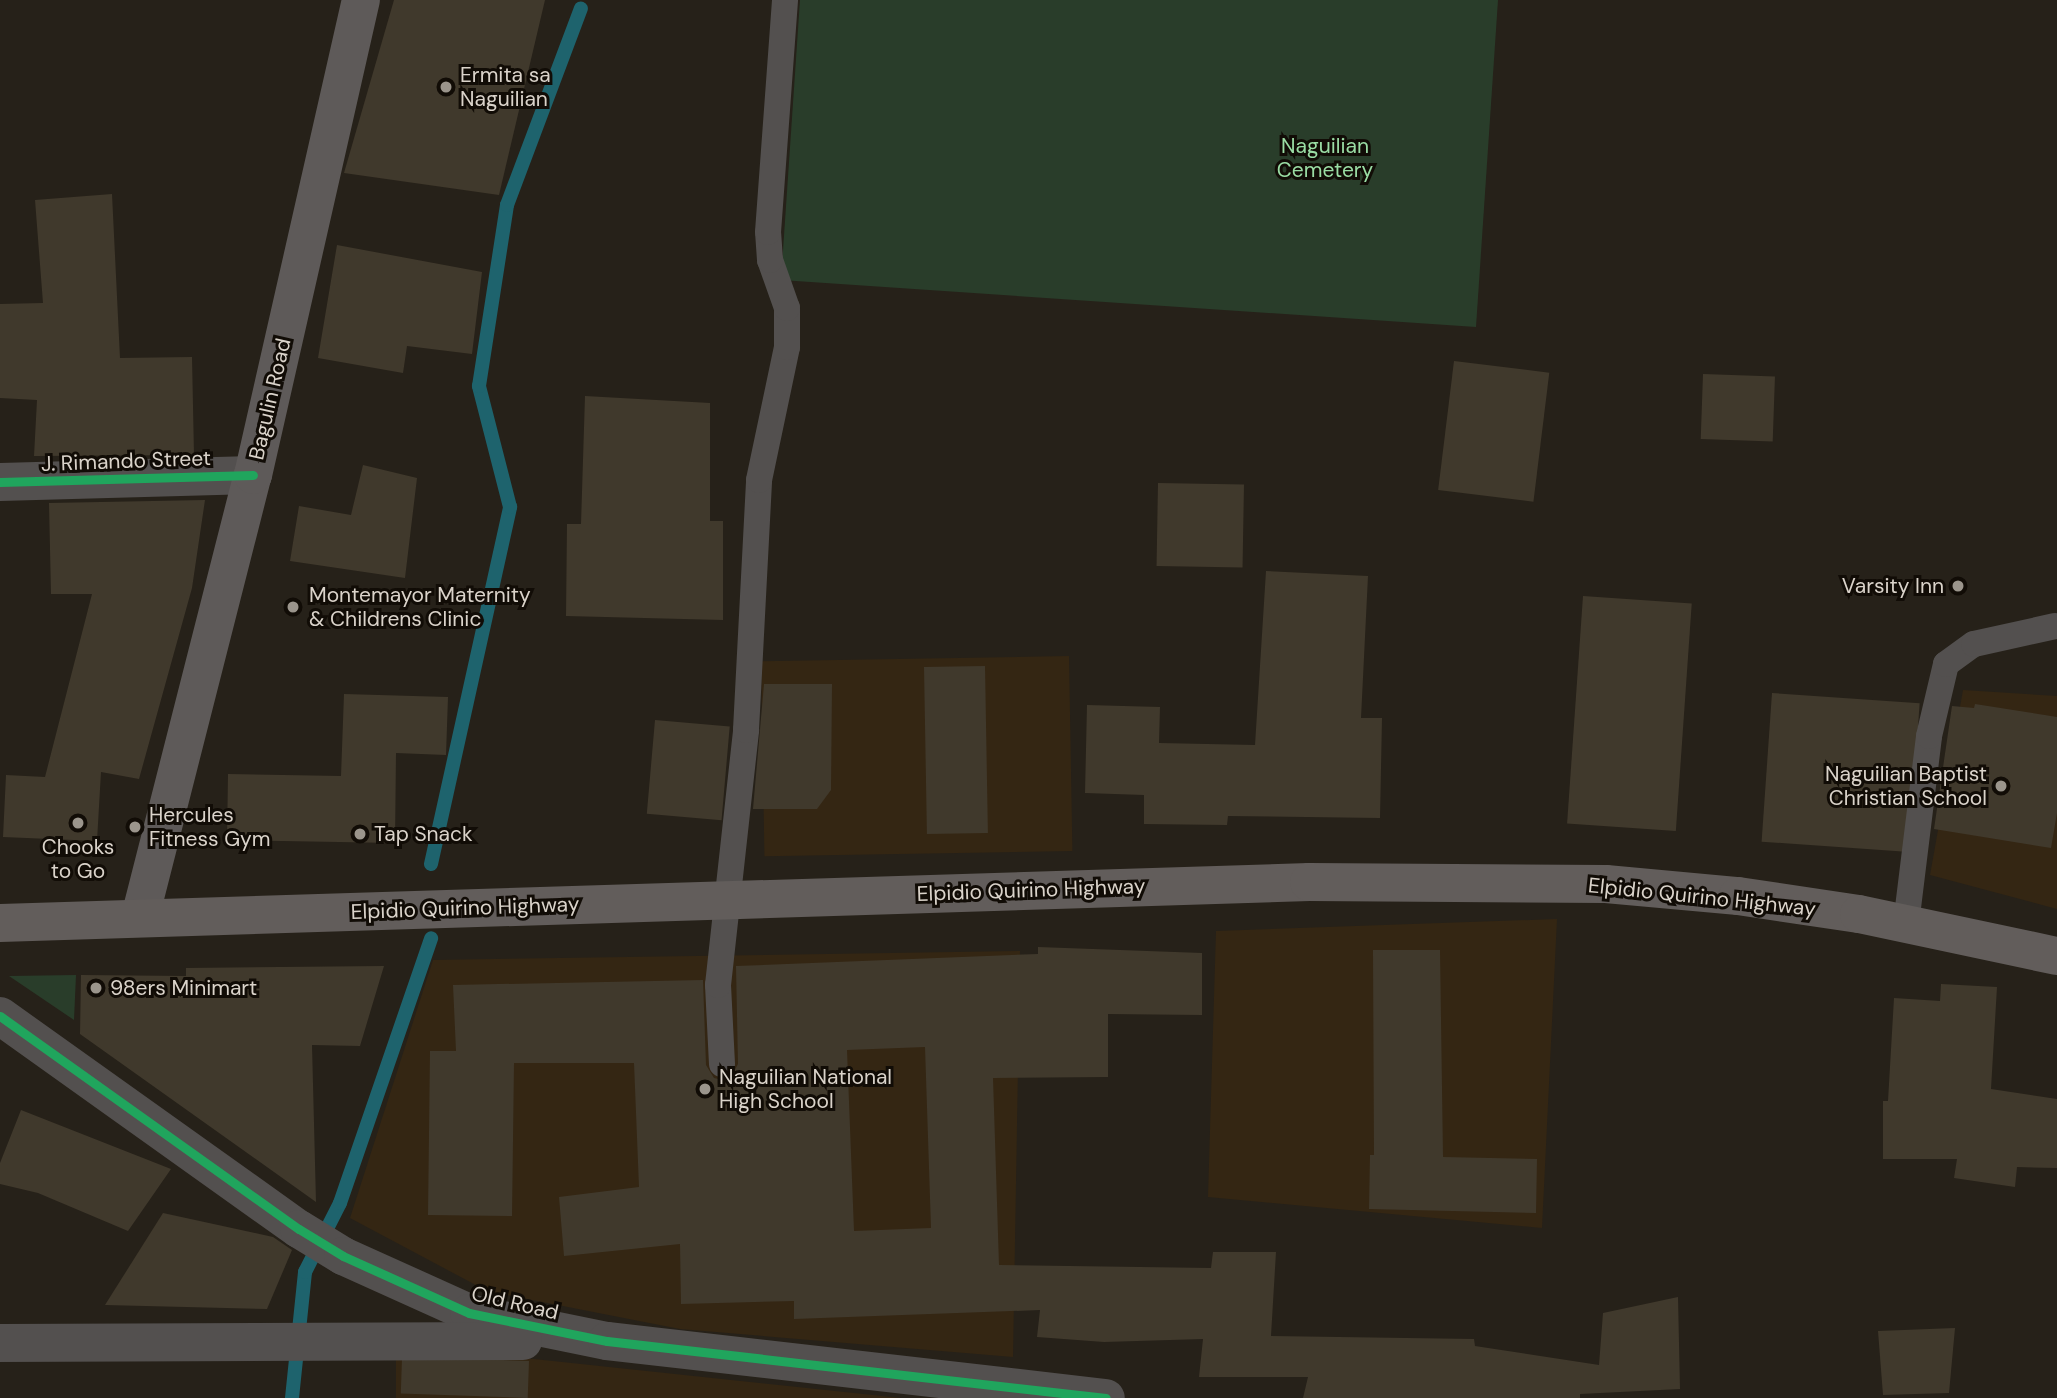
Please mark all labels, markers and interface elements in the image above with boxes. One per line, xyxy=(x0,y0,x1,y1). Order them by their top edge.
place label: Ermita sa Naguilian xyxy=(460,62,551,112)
marker: Ermita sa Naguilian xyxy=(438,79,454,95)
park label: Naguilian Cemetery xyxy=(1277,133,1373,183)
street label: Bagulin Road xyxy=(244,336,296,462)
street label: J. Rimando Street xyxy=(40,445,212,477)
place label: Varsity Inn xyxy=(1842,573,1944,599)
marker: Varsity Inn xyxy=(1950,578,1966,594)
place label: Montemayor Maternity & Childrens Clinic xyxy=(309,582,531,632)
marker: Montemayor Maternity & Childrens Clinic xyxy=(283,597,303,617)
place label: Naguilian Baptist Christian School xyxy=(1825,761,1987,811)
marker: Naguilian Baptist Christian School xyxy=(1993,778,2009,794)
place label: Hercules Fitness Gym xyxy=(149,802,270,852)
marker: Chooks to Go xyxy=(70,815,86,831)
marker: Hercules Fitness Gym xyxy=(127,819,143,835)
place label: Tap Snack xyxy=(374,821,473,847)
marker: Tap Snack xyxy=(352,826,368,842)
place label: Chooks to Go xyxy=(42,834,114,884)
street label: Elpidio Quirino Highway xyxy=(916,873,1146,907)
street label: Elpidio Quirino Highway xyxy=(1587,873,1817,921)
street label: Elpidio Quirino Highway xyxy=(350,891,580,925)
place label: 98ers Minimart xyxy=(110,975,257,1001)
marker: 98ers Minimart xyxy=(88,980,104,996)
place label: Naguilian National High School xyxy=(719,1064,892,1114)
marker: Naguilian National High School xyxy=(697,1081,713,1097)
street label: Old Road xyxy=(469,1281,561,1325)

